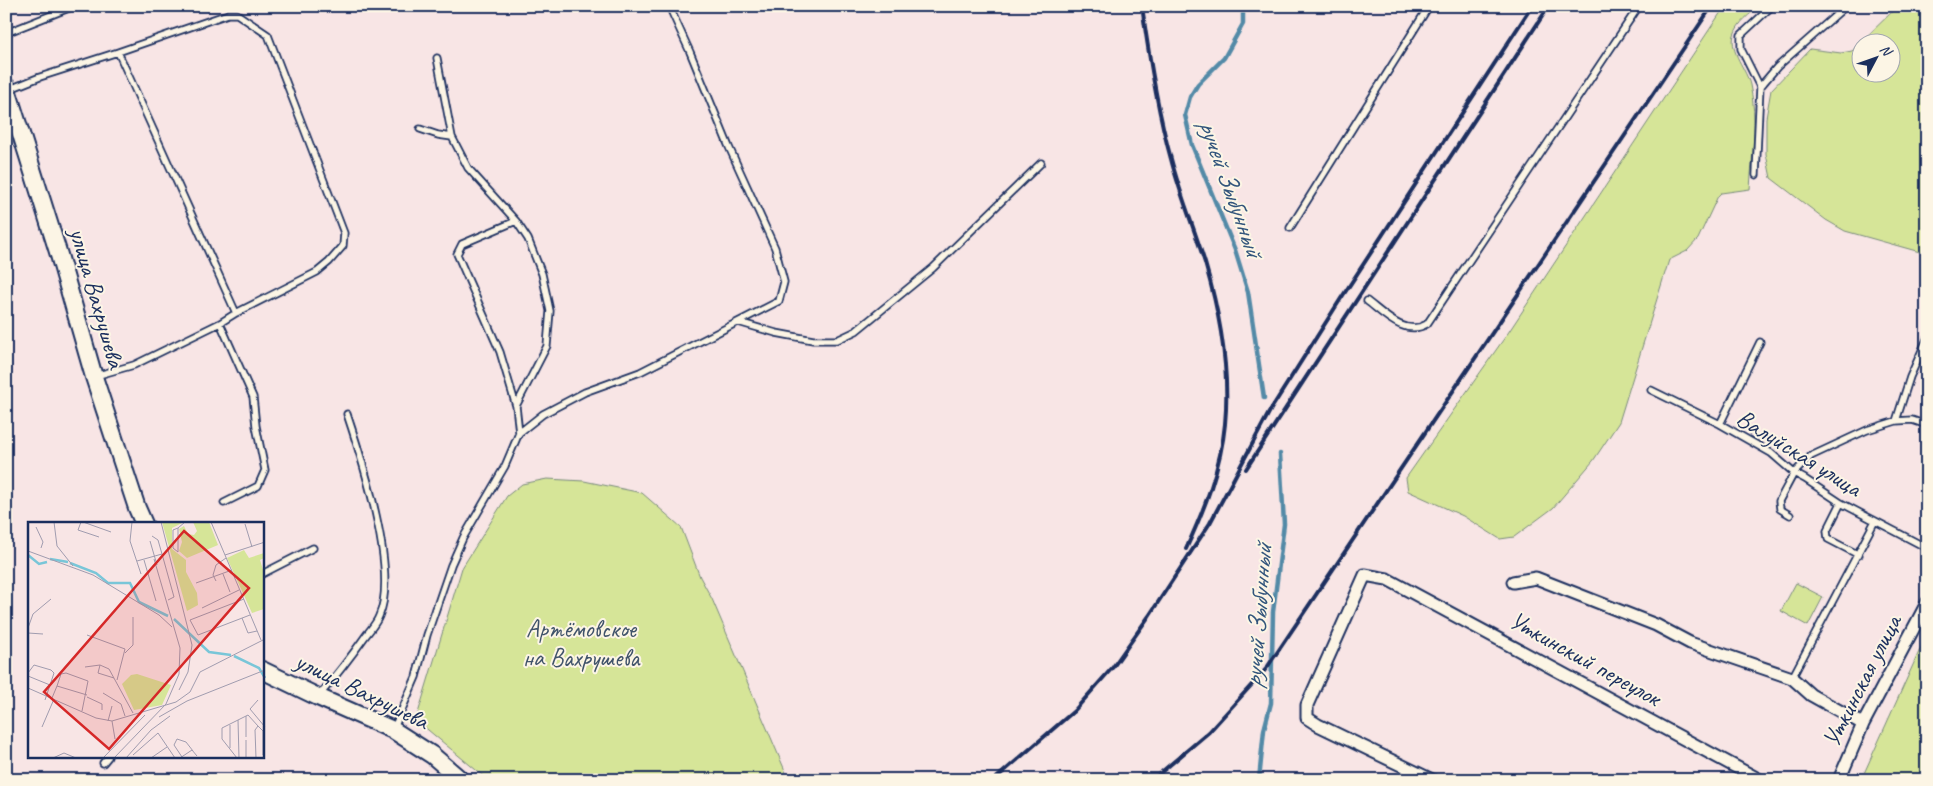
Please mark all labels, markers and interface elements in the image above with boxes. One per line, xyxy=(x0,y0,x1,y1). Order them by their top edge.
north arrow xyxy=(1850,32,1900,82)
text: N xyxy=(1876,41,1896,60)
water label: ручей Зыбунный xyxy=(1191,114,1273,266)
street label: улица Вахрушева xyxy=(61,222,133,374)
street label: Валуйская улица xyxy=(1731,402,1869,505)
inset map xyxy=(28,522,264,758)
water label: ручей Зыбунный xyxy=(1236,538,1280,689)
street label: Уткинский переулок xyxy=(1504,604,1669,715)
street label: Уткинская улица xyxy=(1815,607,1910,752)
park label: Артёмовское на Вахрушева xyxy=(523,613,641,674)
street label: улица Вахрушева xyxy=(288,644,436,738)

